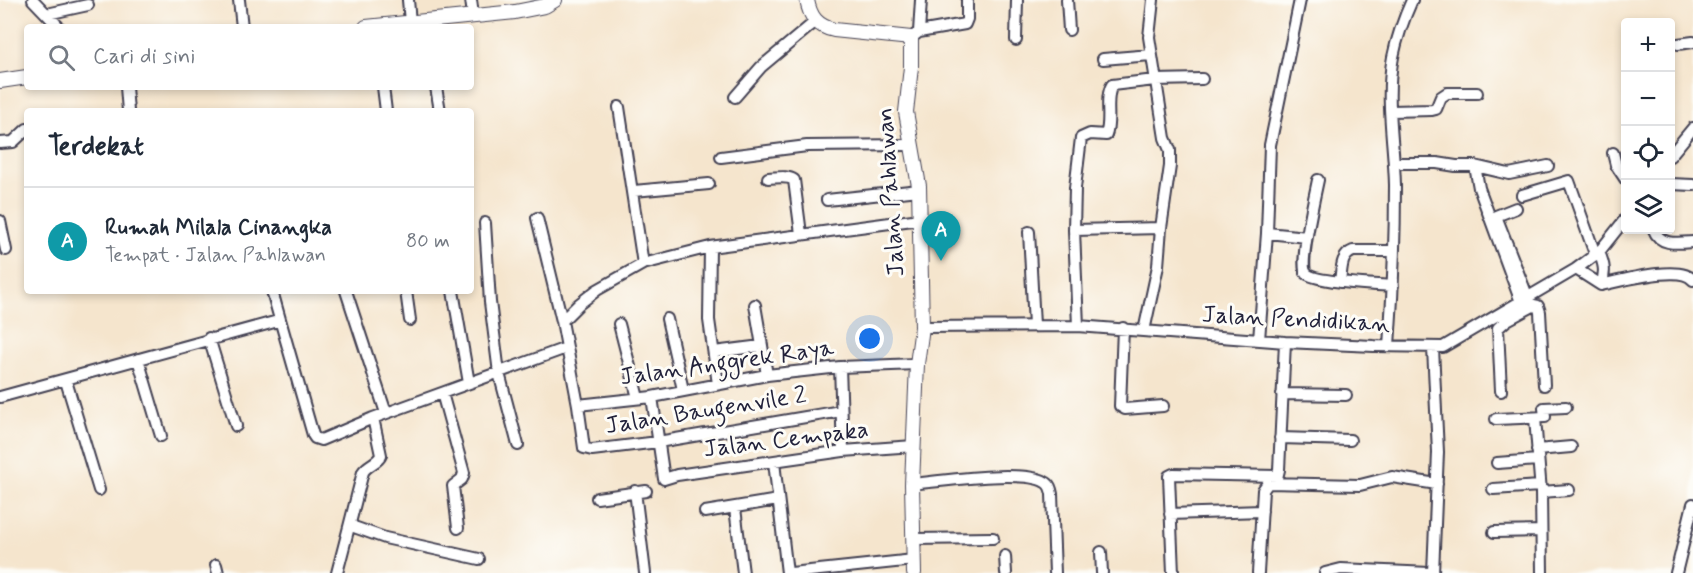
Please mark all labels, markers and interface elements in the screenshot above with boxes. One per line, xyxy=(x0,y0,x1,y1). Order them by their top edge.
map controls xyxy=(1621,18,1675,234)
button: + xyxy=(1621,18,1675,72)
search box xyxy=(24,24,474,90)
icon: search xyxy=(45,41,78,74)
text: Cari di sini xyxy=(93,43,195,71)
button: − xyxy=(1621,72,1675,126)
street label: Jalan Pahlawan xyxy=(870,107,912,277)
button: locate xyxy=(1621,126,1675,180)
text: Terdekat xyxy=(48,130,144,164)
button: layers xyxy=(1621,180,1675,234)
pin: A xyxy=(922,212,960,261)
text: Rumah Milala Cinangka xyxy=(105,214,332,242)
text: A xyxy=(61,228,74,255)
text: 80 m xyxy=(406,228,450,255)
text: Tempat · Jalan Pahlawan xyxy=(105,242,326,269)
street label: Jalan Pendidikan xyxy=(1201,300,1391,340)
your location xyxy=(855,324,884,353)
street label: Jalan Anggrek Raya xyxy=(618,333,837,396)
street label: Jalan Baugenvile 2 xyxy=(603,380,809,445)
street label: Jalan Cempaka xyxy=(702,415,870,465)

